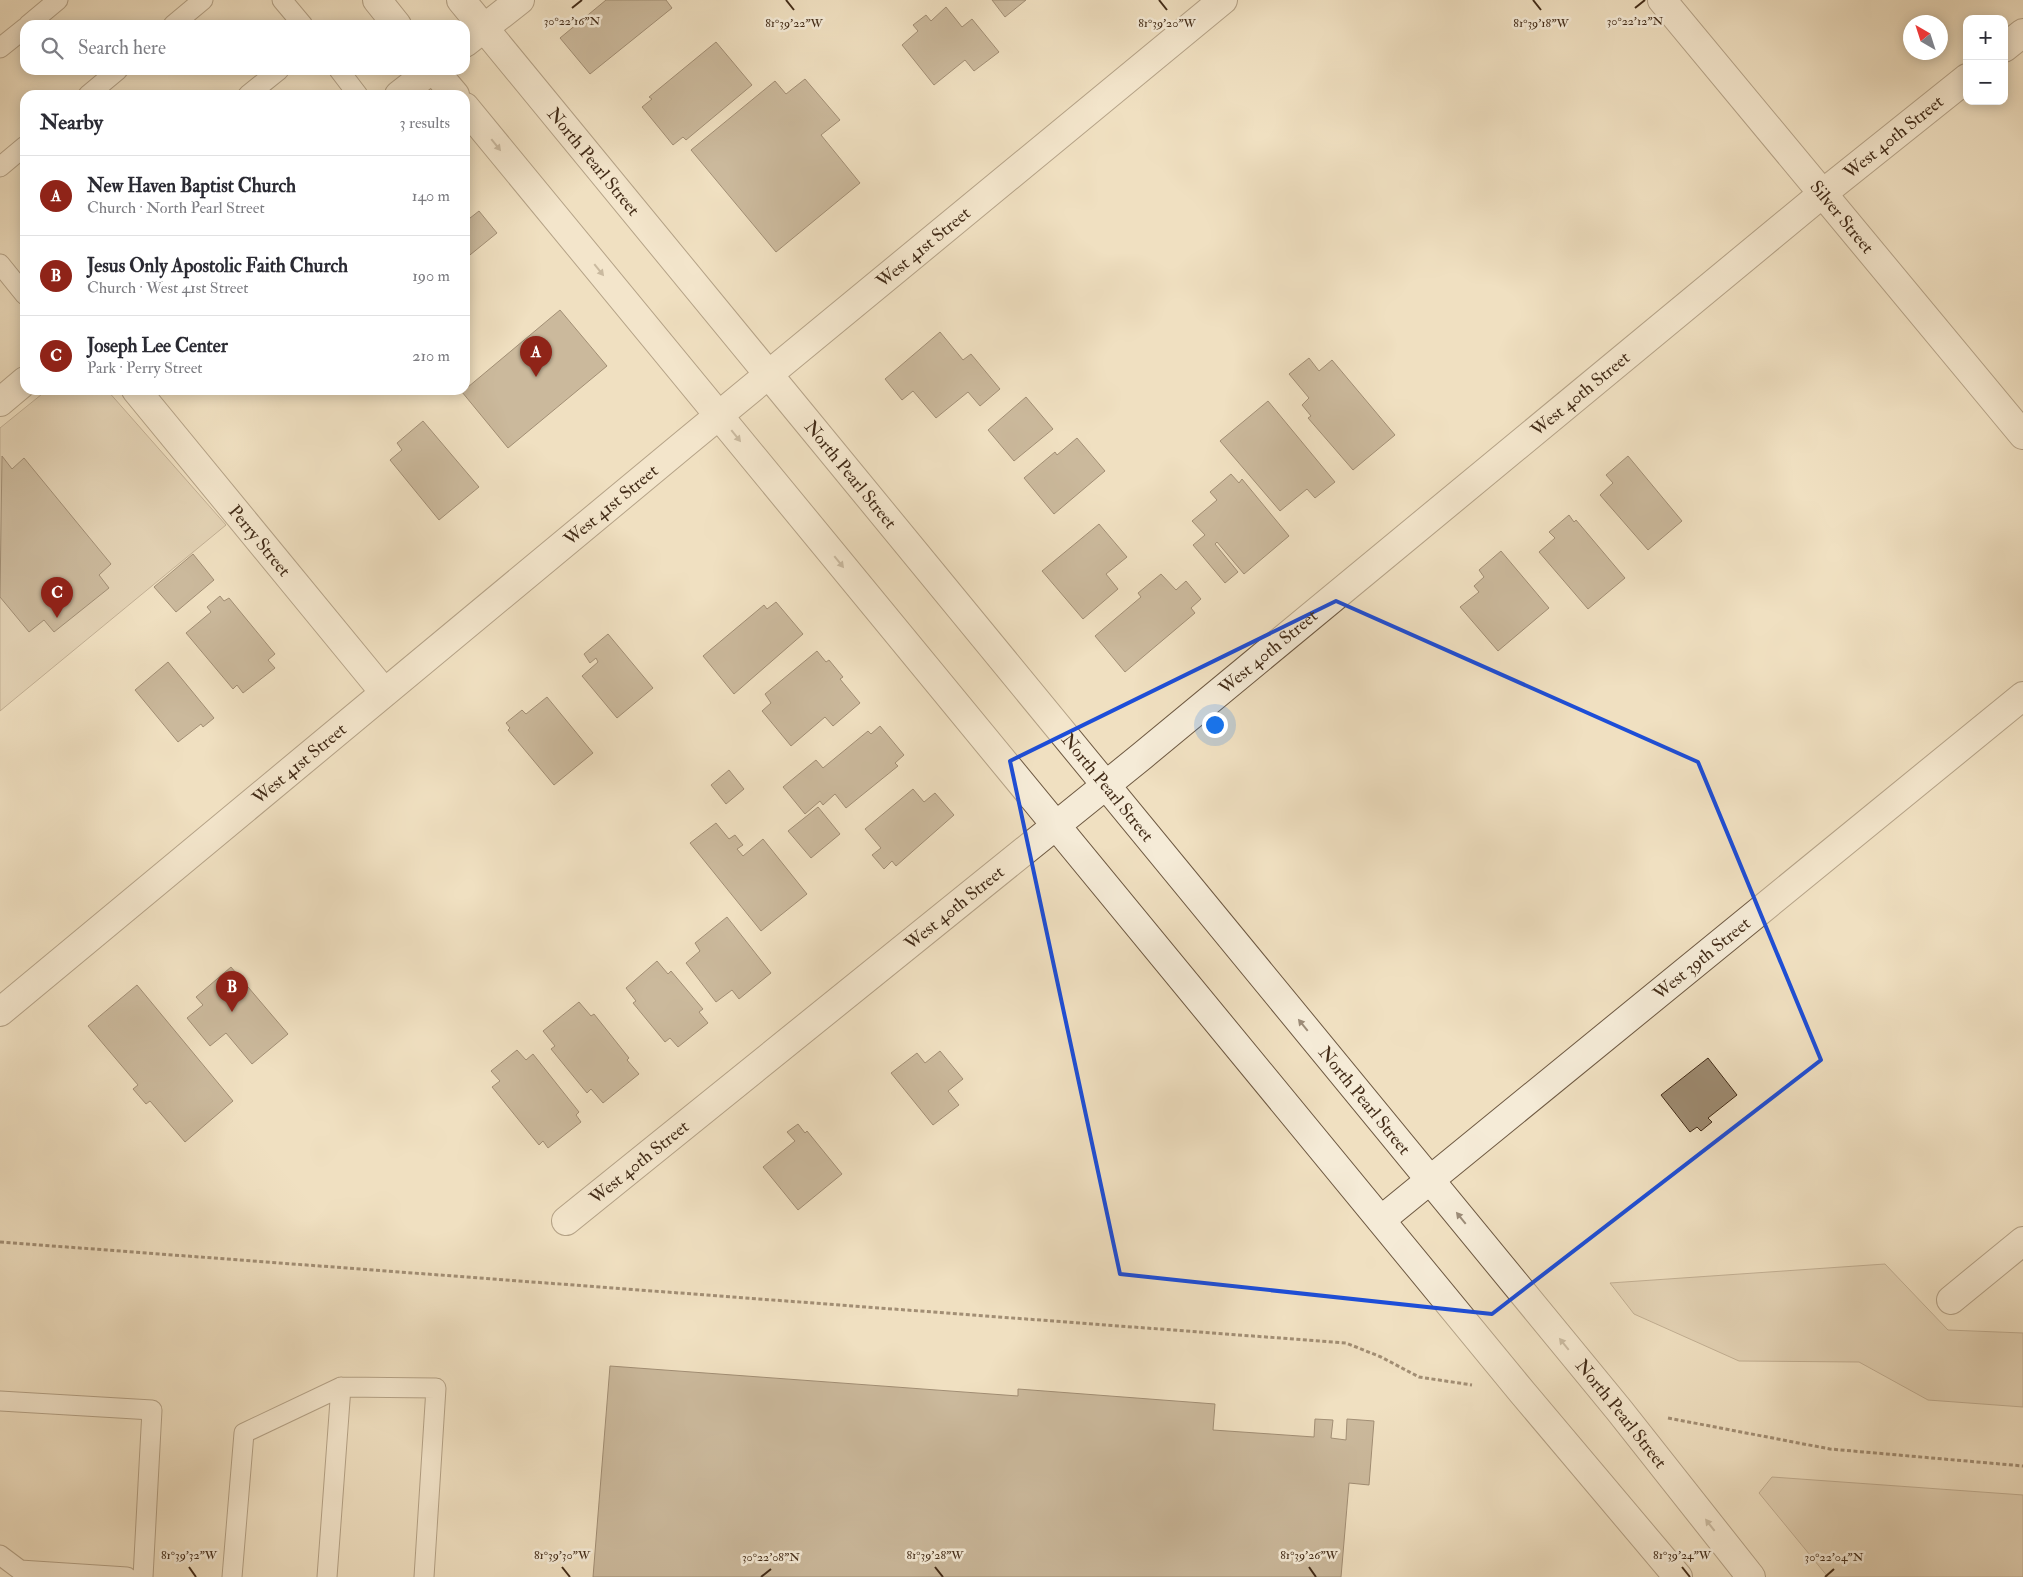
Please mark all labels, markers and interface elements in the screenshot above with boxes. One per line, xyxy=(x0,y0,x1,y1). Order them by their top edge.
text: 30°22'16"N xyxy=(544,14,601,29)
text: 30°22'12"N xyxy=(1607,14,1664,29)
north arrow xyxy=(1903,15,1948,60)
map controls xyxy=(1963,15,2008,105)
button: + xyxy=(1963,15,2008,60)
text: 81°39'22"W xyxy=(765,16,824,31)
text: 81°39'20"W xyxy=(1138,16,1197,31)
text: 81°39'18"W xyxy=(1513,16,1569,31)
search box xyxy=(20,20,470,75)
icon: search xyxy=(38,34,66,62)
text: Search here xyxy=(78,36,166,60)
button: − xyxy=(1963,60,2008,105)
street label: West 40th Street xyxy=(1838,90,1949,185)
street label: North Pearl Street xyxy=(542,103,645,221)
text: Nearby xyxy=(40,109,103,136)
text: 3 results xyxy=(399,113,450,133)
one-way arrow xyxy=(490,139,501,151)
text: New Haven Baptist Church xyxy=(87,174,296,198)
street label: Silver Street xyxy=(1805,176,1879,259)
text: A xyxy=(51,186,61,206)
text: 140 m xyxy=(412,186,450,206)
text: Church · North Pearl Street xyxy=(87,198,265,218)
street label: West 41st Street xyxy=(871,202,976,294)
text: Jesus Only Apostolic Faith Church xyxy=(87,254,348,278)
one-way arrow xyxy=(594,264,605,277)
text: B xyxy=(51,266,61,286)
text: 190 m xyxy=(412,266,450,286)
text: Church · West 41st Street xyxy=(87,278,248,298)
text: Joseph Lee Center xyxy=(87,334,228,358)
pin: A xyxy=(520,336,552,377)
text: C xyxy=(50,346,62,366)
text: 210 m xyxy=(412,346,450,366)
street label: West 40th Street xyxy=(1526,346,1635,442)
text: Park · Perry Street xyxy=(87,358,203,378)
street label: North Pearl Street xyxy=(799,416,902,534)
one-way arrow xyxy=(730,430,741,443)
street label: West 41st Street xyxy=(559,459,663,552)
street label: Perry Street xyxy=(223,500,296,582)
one-way arrow xyxy=(834,555,845,568)
pin: C xyxy=(41,577,73,618)
street label: West 40th Street xyxy=(1214,604,1323,700)
your location xyxy=(1202,712,1228,738)
street label: West 41st Street xyxy=(247,718,351,810)
street label: North Pearl Street xyxy=(1056,729,1159,847)
street label: West 40th Street xyxy=(899,861,1009,956)
street label: West 39th Street xyxy=(1648,912,1755,1006)
pin: B xyxy=(216,971,248,1012)
one-way arrow xyxy=(1297,1019,1308,1032)
street label: North Pearl Street xyxy=(1313,1042,1416,1160)
street label: West 40th Street xyxy=(584,1115,694,1210)
one-way arrow xyxy=(1456,1212,1467,1225)
one-way arrow xyxy=(1559,1337,1570,1350)
street label: North Pearl Street xyxy=(1570,1355,1672,1473)
one-way arrow xyxy=(1704,1519,1715,1532)
text: 81°39'32"W xyxy=(161,1548,218,1563)
text: 81°39'30"W xyxy=(534,1548,591,1563)
text: 81°39'28"W xyxy=(906,1548,964,1563)
text: 81°39'26"W xyxy=(1280,1548,1339,1563)
text: 81°39'24"W xyxy=(1653,1548,1712,1563)
text: 30°22'08"N xyxy=(742,1550,800,1565)
text: 30°22'04"N xyxy=(1805,1550,1864,1565)

